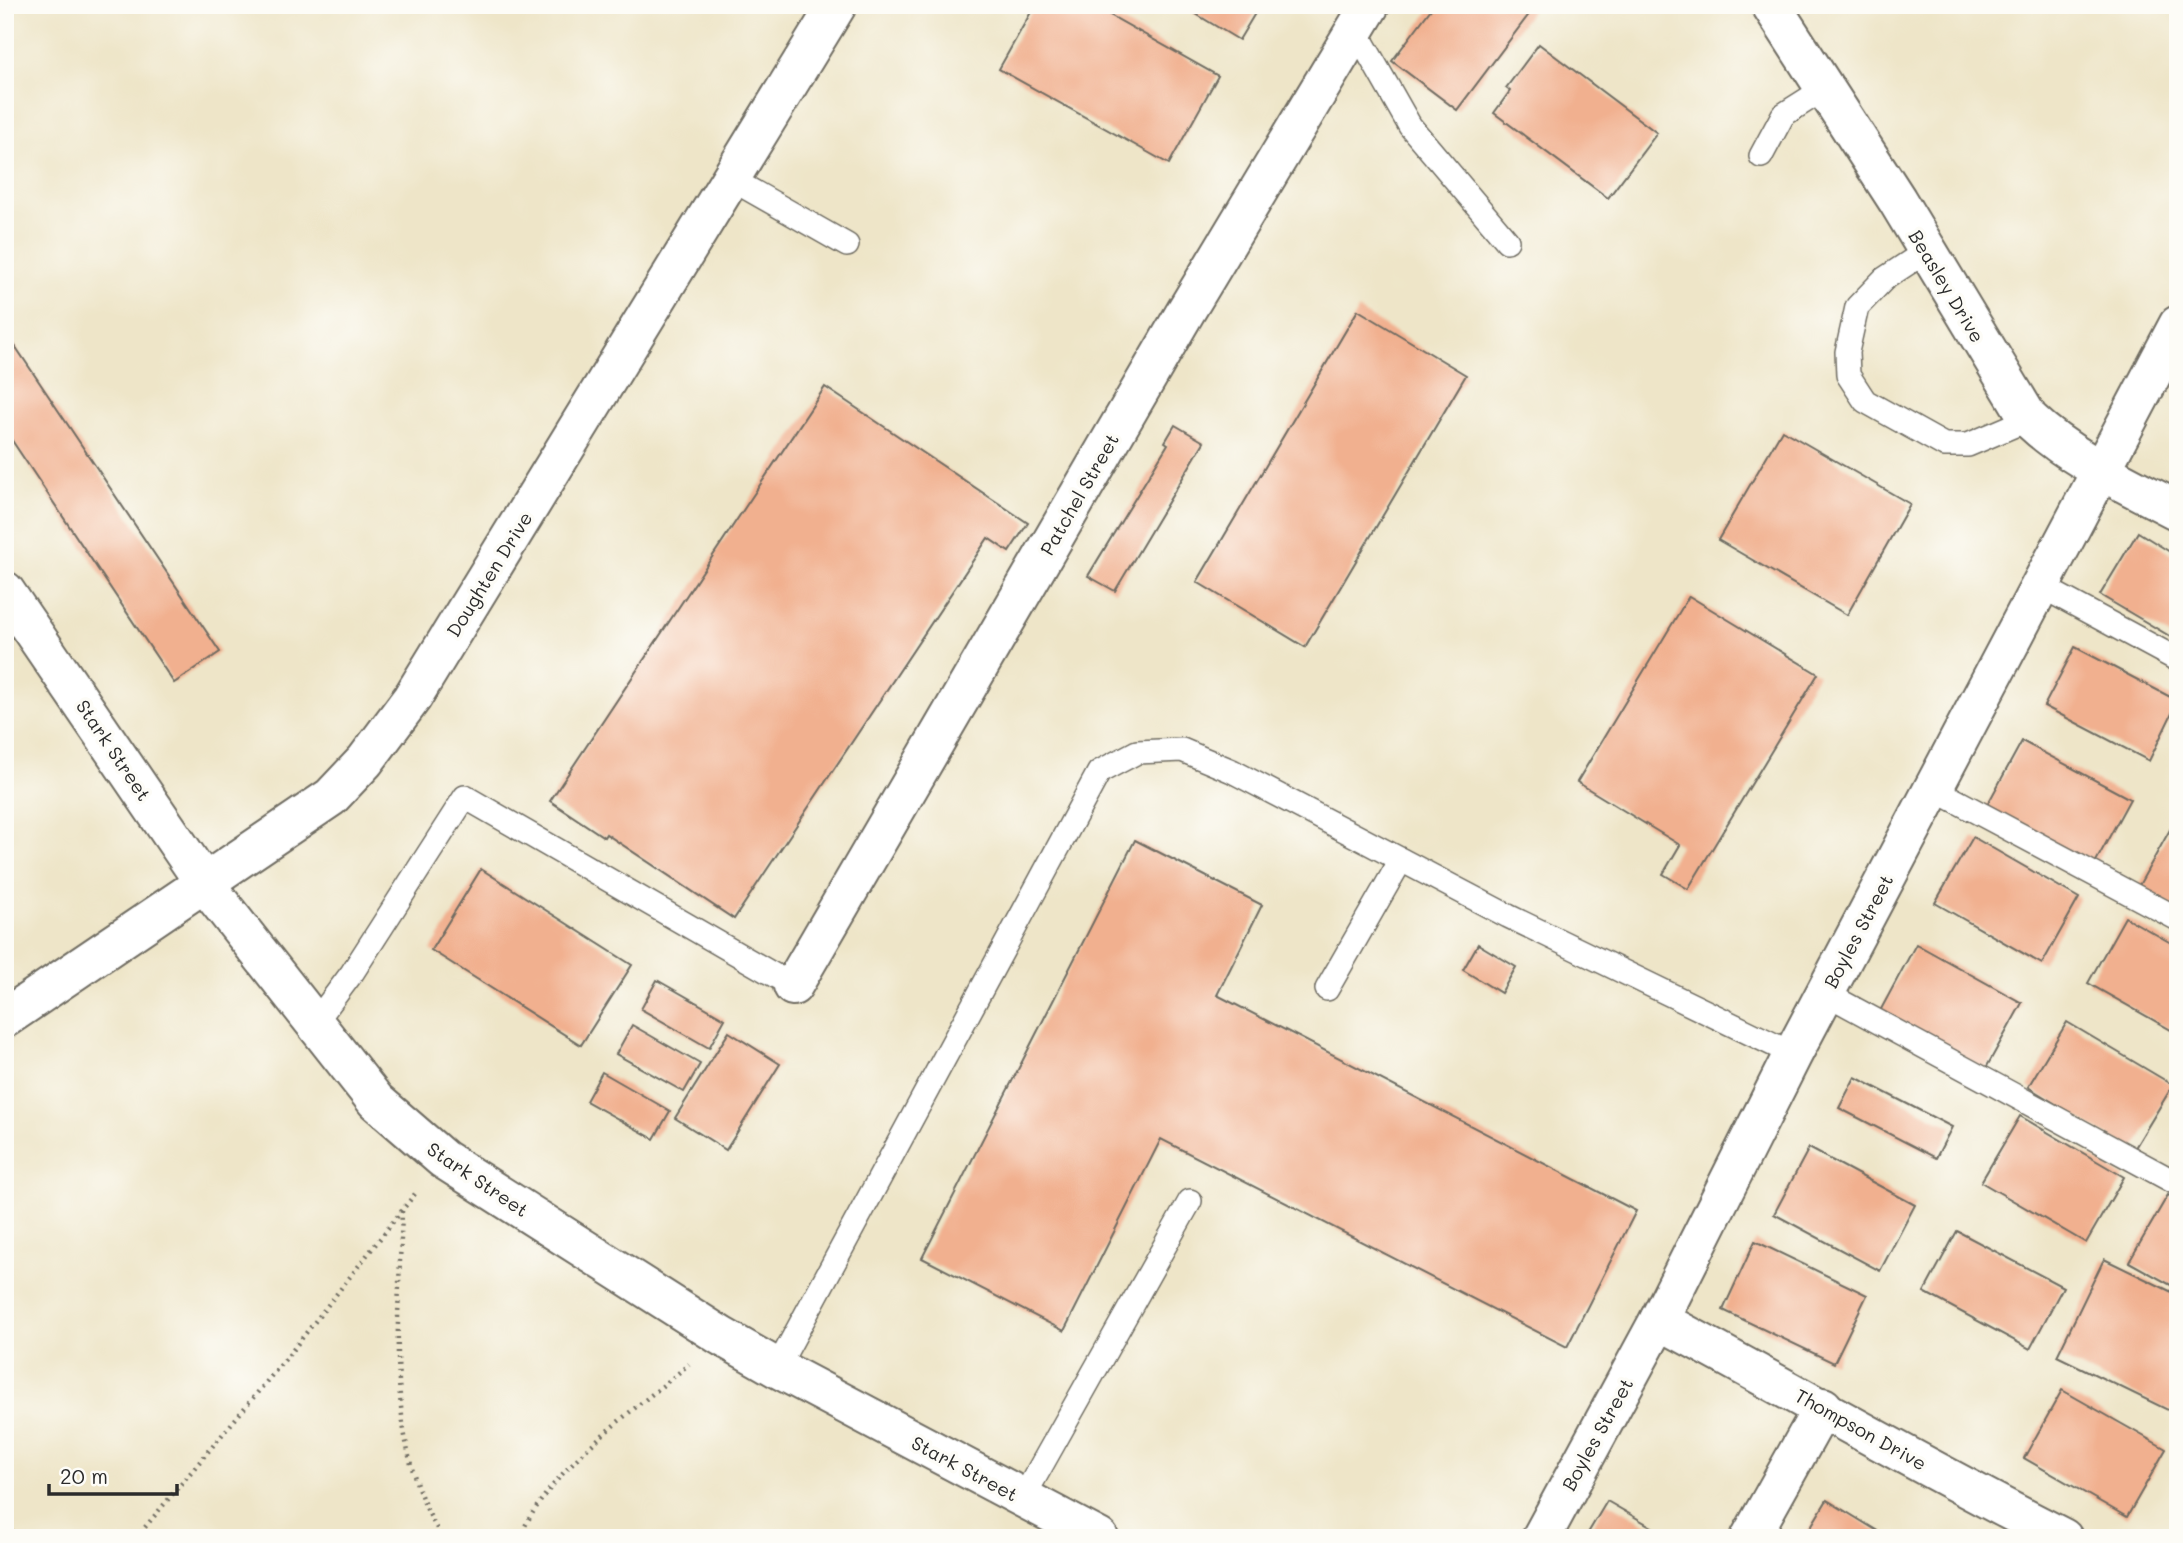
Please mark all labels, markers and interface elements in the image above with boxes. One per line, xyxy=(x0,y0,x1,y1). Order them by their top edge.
street label: Beasley Drive xyxy=(1903,225,1991,347)
street label: Patchel Street xyxy=(1034,429,1124,559)
street label: Doughten Drive xyxy=(440,507,538,641)
street label: Stark Street xyxy=(71,694,157,806)
street label: Boyles Street xyxy=(1818,870,1898,992)
street label: Stark Street xyxy=(422,1136,534,1222)
street label: Boyles Street xyxy=(1556,1373,1638,1495)
street label: Thompson Drive xyxy=(1791,1382,1931,1476)
street label: Stark Street xyxy=(907,1429,1023,1507)
scale bar xyxy=(49,1452,177,1496)
text: 20 m xyxy=(60,1462,108,1489)

